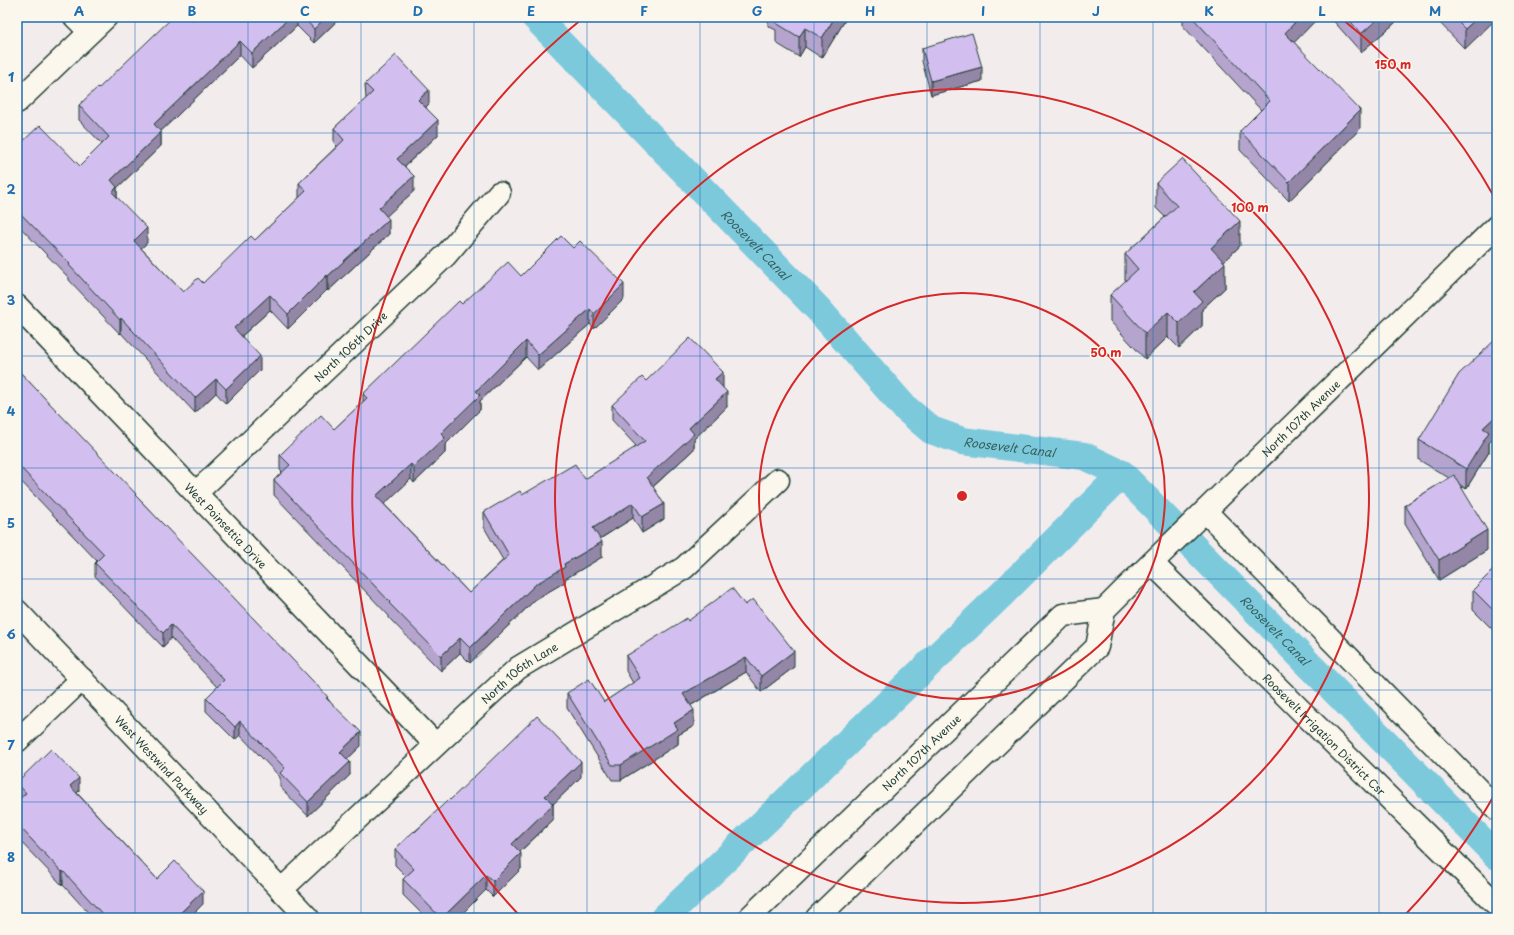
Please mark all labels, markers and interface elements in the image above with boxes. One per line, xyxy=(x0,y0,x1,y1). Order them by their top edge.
text: A xyxy=(74,1,84,20)
text: B xyxy=(188,1,197,20)
text: C xyxy=(300,1,310,20)
text: D xyxy=(413,1,423,20)
text: E xyxy=(527,1,535,20)
text: F xyxy=(640,1,648,20)
text: G xyxy=(752,1,762,20)
text: H xyxy=(865,1,875,20)
text: I xyxy=(981,1,985,20)
text: J xyxy=(1092,1,1100,20)
text: K xyxy=(1204,1,1214,20)
text: L xyxy=(1318,1,1326,20)
text: M xyxy=(1429,1,1441,20)
text: 150 m xyxy=(1375,55,1411,73)
text: 1 xyxy=(8,67,14,86)
text: 2 xyxy=(6,179,16,198)
text: 100 m xyxy=(1231,198,1269,216)
water label: Roosevelt Canal xyxy=(717,205,795,285)
text: 3 xyxy=(7,290,16,309)
street label: North 106th Drive xyxy=(310,307,391,385)
text: 50 m xyxy=(1090,343,1122,361)
street label: North 107th Avenue xyxy=(1257,375,1344,460)
text: 4 xyxy=(7,401,16,420)
water label: Roosevelt Canal xyxy=(962,432,1058,462)
street label: West Poinsettia Drive xyxy=(181,478,271,572)
centre of rings xyxy=(955,489,969,503)
text: 5 xyxy=(7,513,15,532)
water label: Roosevelt Canal xyxy=(1236,591,1315,670)
text: 6 xyxy=(6,624,16,643)
street label: North 106th Lane xyxy=(477,638,561,707)
street label: Roosevelt Irrigation District Csr xyxy=(1259,669,1391,800)
street label: North 107th Avenue xyxy=(878,710,965,794)
street label: West Westwind Parkway xyxy=(111,711,213,817)
text: 7 xyxy=(7,735,15,754)
text: 8 xyxy=(7,847,15,866)

